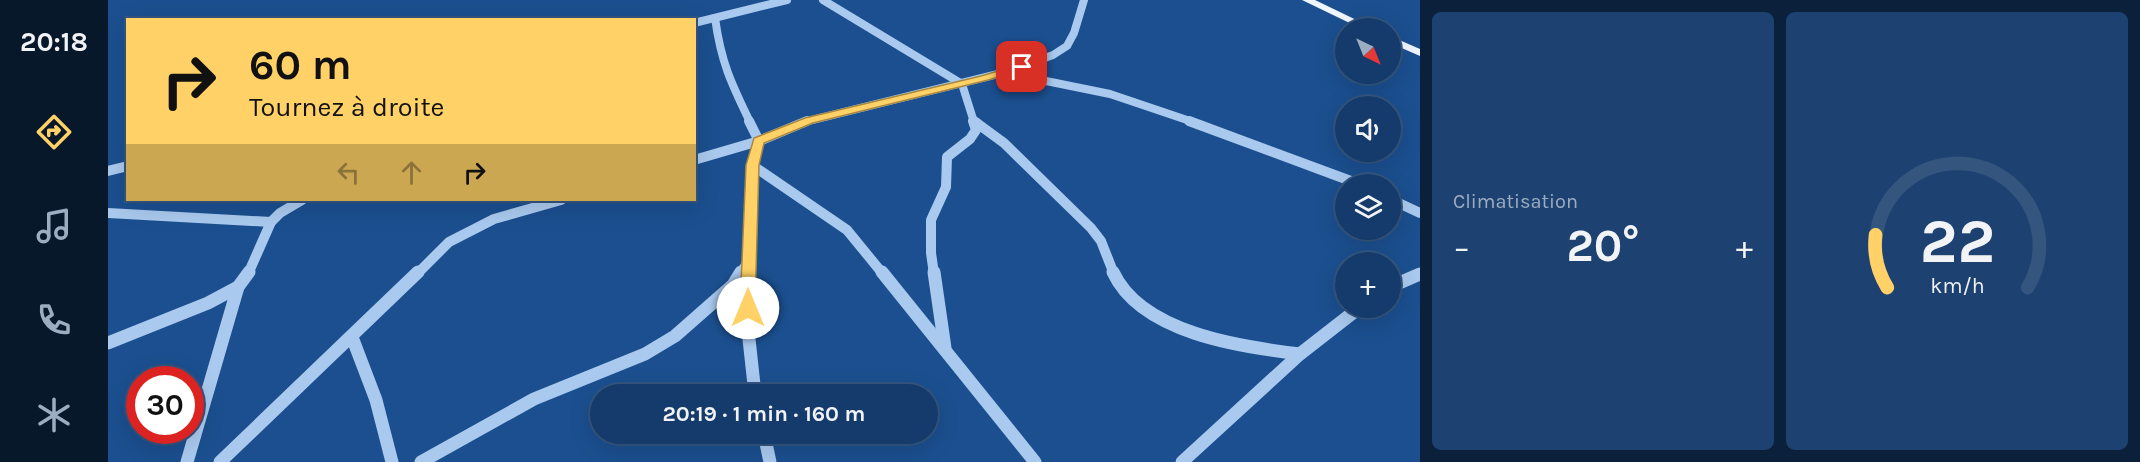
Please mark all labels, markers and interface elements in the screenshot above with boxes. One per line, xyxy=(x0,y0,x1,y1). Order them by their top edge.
north arrow xyxy=(1335,18,1401,84)
map controls xyxy=(1335,18,1401,318)
text: 20:18 xyxy=(20,26,88,58)
text: 60 m xyxy=(249,40,352,90)
pin xyxy=(996,41,1047,92)
icon: right xyxy=(150,42,228,120)
icon: arrive xyxy=(1005,50,1038,83)
text: Tournez à droite xyxy=(249,91,444,123)
button: sound xyxy=(1335,96,1401,162)
icon: directions xyxy=(33,111,75,153)
icon: left xyxy=(332,156,365,189)
icon: ahead xyxy=(395,156,428,189)
icon: right xyxy=(458,156,491,189)
button: layers xyxy=(1335,174,1401,240)
text: Climatisation xyxy=(1453,190,1578,213)
icon: music xyxy=(33,205,75,247)
text: 22 xyxy=(1919,205,1995,278)
text: 20° xyxy=(1566,220,1640,272)
text: − xyxy=(1453,228,1470,266)
text: + xyxy=(1736,228,1753,266)
button: + xyxy=(1335,252,1401,318)
text: km/h xyxy=(1930,273,1984,298)
position arrow xyxy=(716,276,780,340)
icon: phone xyxy=(33,299,75,341)
speed limit sign: 30 xyxy=(126,366,204,444)
icon: climate xyxy=(33,394,75,436)
text: 20:19 · 1 min · 160 m xyxy=(663,401,865,427)

